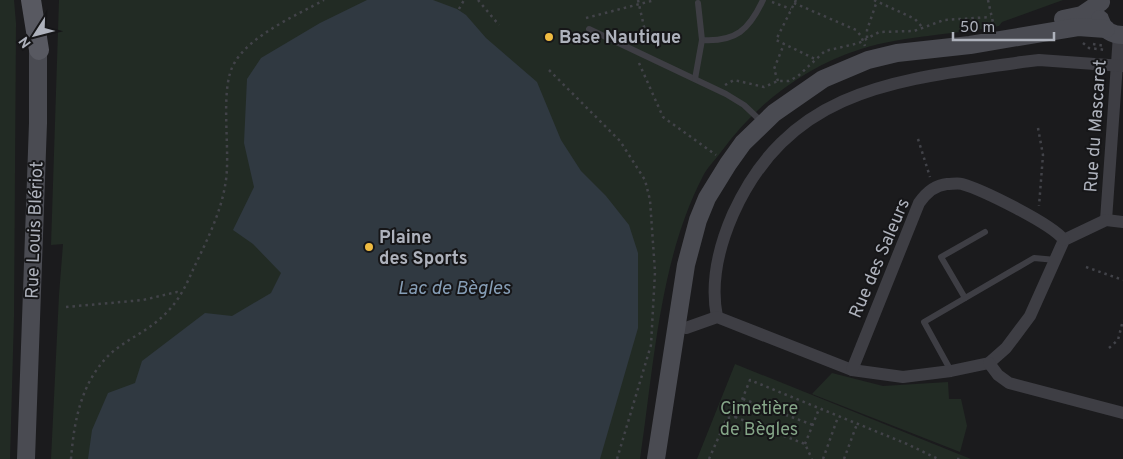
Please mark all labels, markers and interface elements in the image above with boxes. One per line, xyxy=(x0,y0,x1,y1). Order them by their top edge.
north arrow xyxy=(10,10,60,60)
scale bar xyxy=(953,10,1054,42)
text: 50 m xyxy=(960,19,995,38)
place label: Base Nautique xyxy=(559,27,681,50)
marker: Base Nautique xyxy=(543,31,555,43)
text: N xyxy=(16,33,36,51)
street label: Rue du Mascaret xyxy=(1080,59,1113,193)
street label: Rue Louis Blériot xyxy=(22,161,49,299)
street label: Rue des Saleurs xyxy=(845,195,916,322)
place label: Plaine des Sports xyxy=(379,227,468,271)
marker: Plaine des Sports xyxy=(363,241,375,253)
water label: Lac de Bègles xyxy=(398,277,511,301)
park label: Cimetière de Bègles xyxy=(720,398,798,442)

